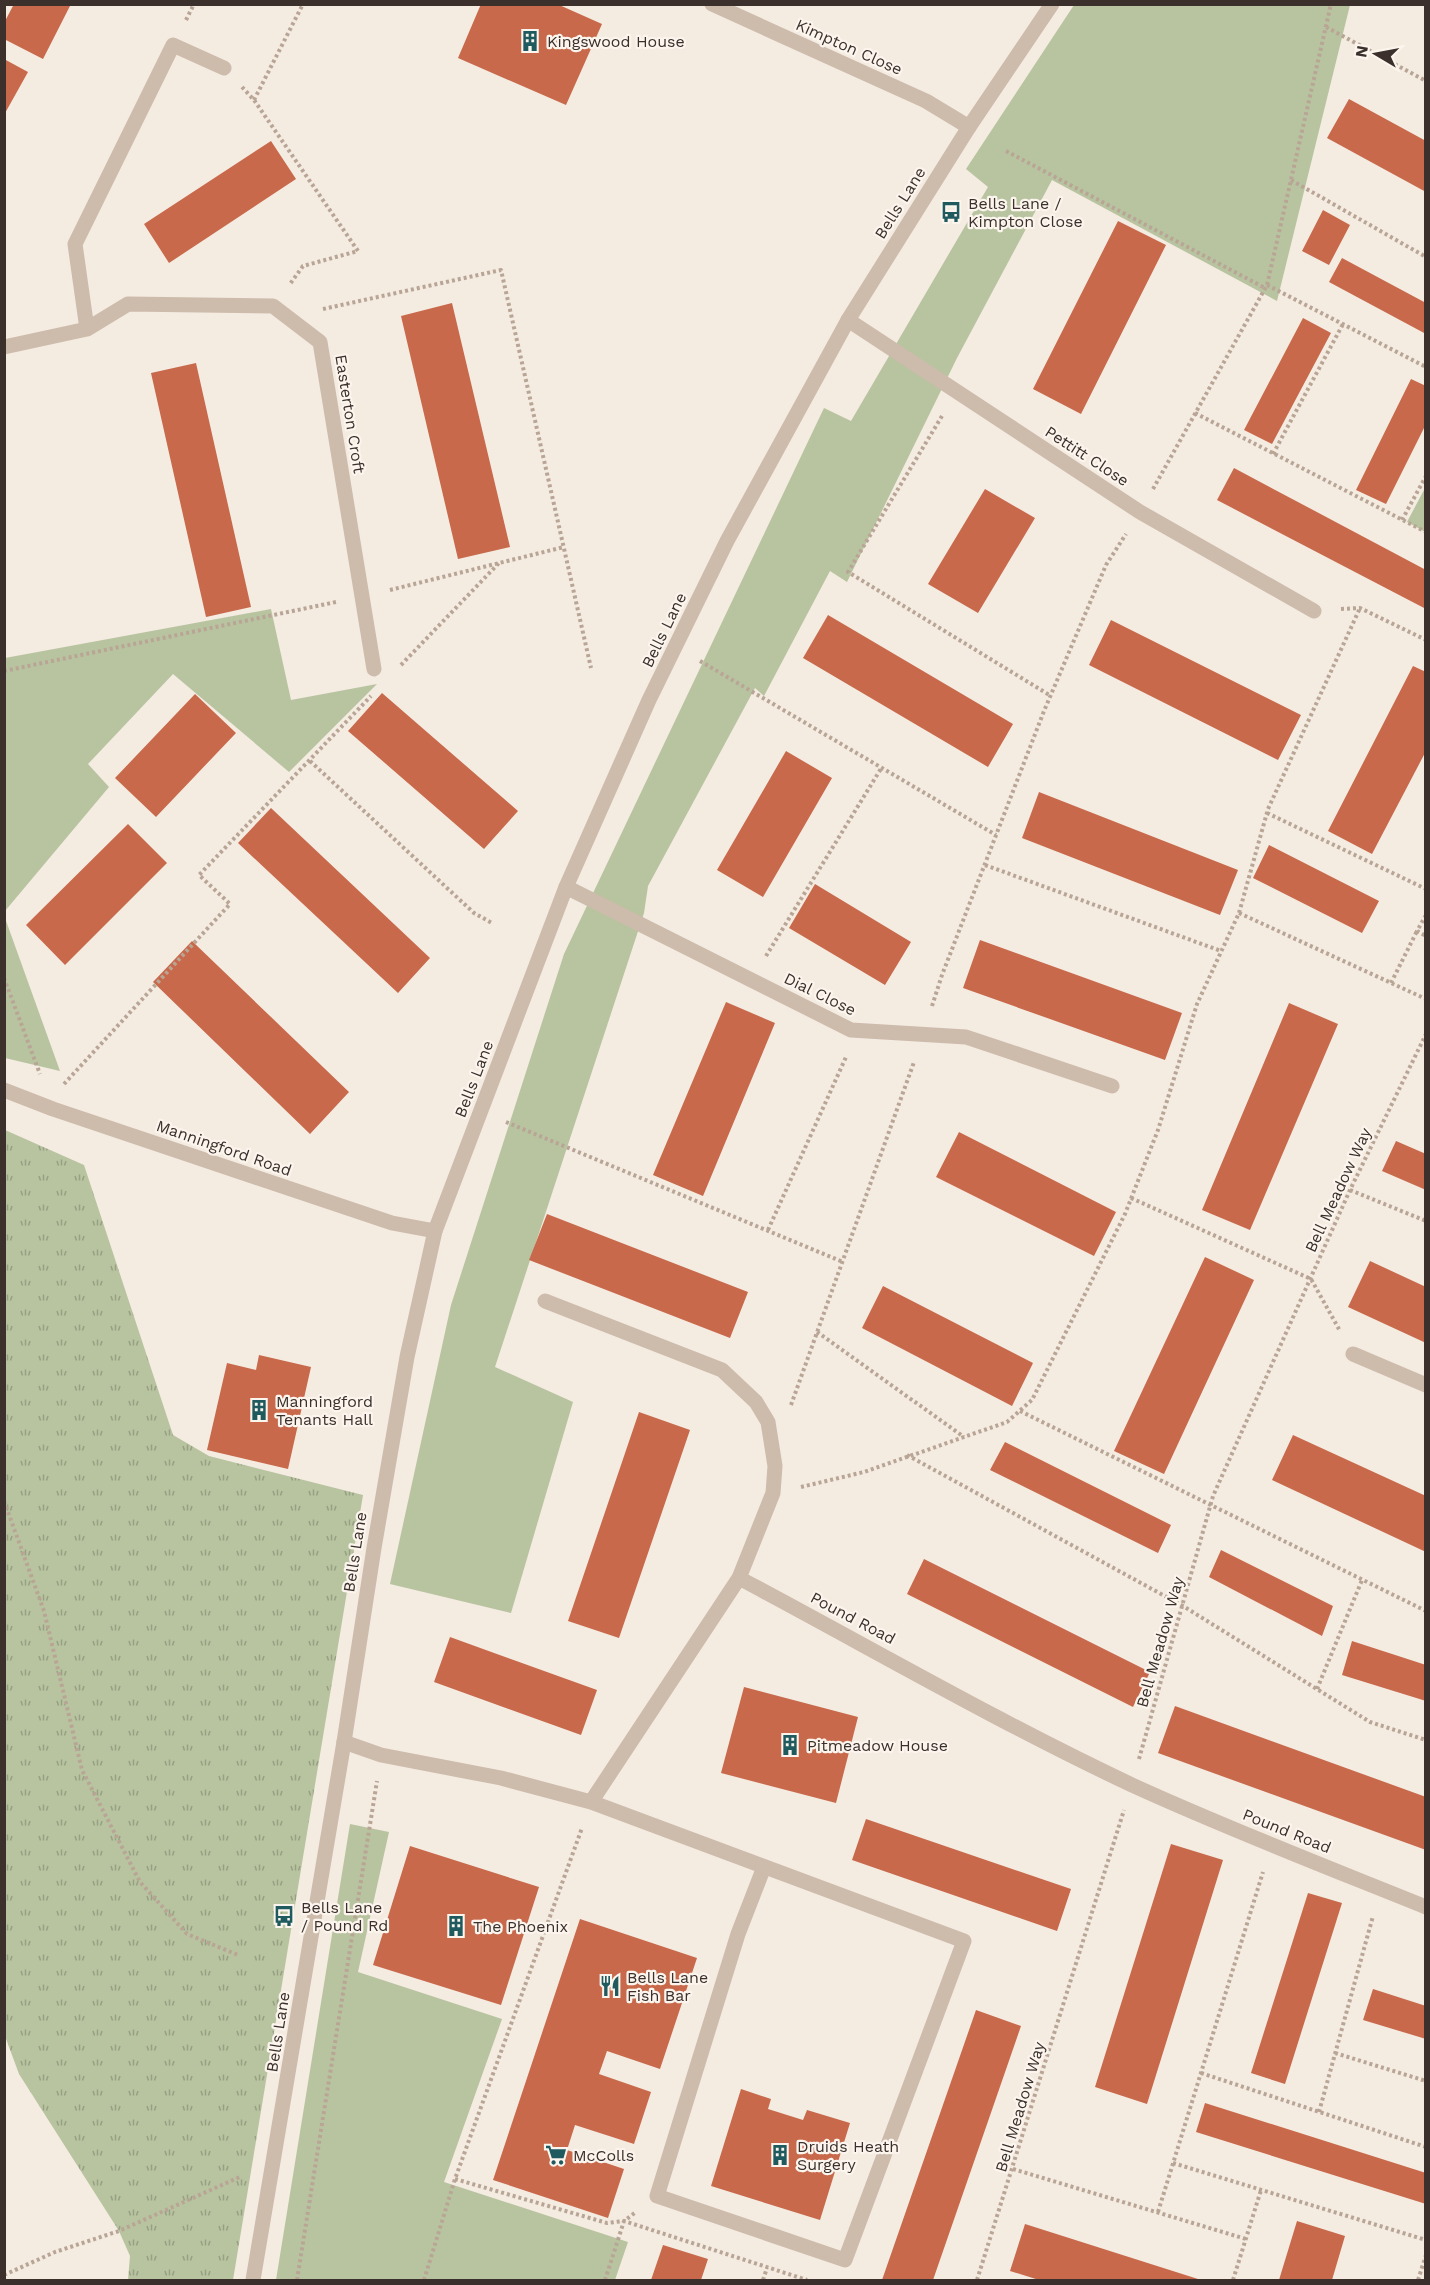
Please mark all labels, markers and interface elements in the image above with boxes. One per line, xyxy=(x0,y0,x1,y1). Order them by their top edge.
street label: Kimpton Close xyxy=(793,15,905,79)
north arrow xyxy=(1346,24,1406,84)
building icon: Kingswood House xyxy=(518,29,542,53)
place label: Kingswood House xyxy=(547,32,685,51)
text: N xyxy=(1351,44,1372,59)
street label: Bells Lane xyxy=(870,164,930,242)
place label: Bells Lane / Kimpton Close xyxy=(968,194,1083,231)
bus stop icon: Bells Lane / Kimpton Close xyxy=(939,200,963,224)
street label: Easterton Croft xyxy=(331,353,369,475)
street label: Pettitt Close xyxy=(1041,422,1133,490)
street label: Bells Lane xyxy=(638,589,690,671)
street label: Dial Close xyxy=(781,968,859,1020)
street label: Bells Lane xyxy=(451,1038,497,1120)
street label: Manningford Road xyxy=(154,1116,294,1180)
street label: Bell Meadow Way xyxy=(1301,1124,1376,1255)
place label: Manningford Tenants Hall xyxy=(276,1392,373,1429)
building icon: Manningford Tenants Hall xyxy=(247,1398,271,1422)
street label: Bells Lane xyxy=(339,1510,371,1594)
street label: Bell Meadow Way xyxy=(1132,1574,1188,1710)
street label: Pound Road xyxy=(807,1588,899,1648)
building icon: Pitmeadow House xyxy=(778,1733,802,1757)
place label: Pitmeadow House xyxy=(807,1736,948,1755)
street label: Pound Road xyxy=(1240,1805,1334,1857)
place label: Bells Lane / Pound Rd xyxy=(301,1898,388,1935)
bus stop icon: Bells Lane / Pound Rd xyxy=(272,1904,296,1928)
building icon: The Phoenix xyxy=(444,1914,468,1938)
place label: The Phoenix xyxy=(473,1917,568,1936)
place label: Bells Lane Fish Bar xyxy=(627,1968,708,2005)
restaurant icon: Bells Lane Fish Bar xyxy=(598,1974,622,1998)
street label: Bells Lane xyxy=(262,1990,294,2074)
street label: Bell Meadow Way xyxy=(991,2039,1049,2174)
place label: Druids Heath Surgery xyxy=(797,2137,899,2174)
supermarket icon: McColls xyxy=(544,2143,568,2167)
building icon: Druids Heath Surgery xyxy=(768,2143,792,2167)
place label: McColls xyxy=(573,2146,634,2165)

